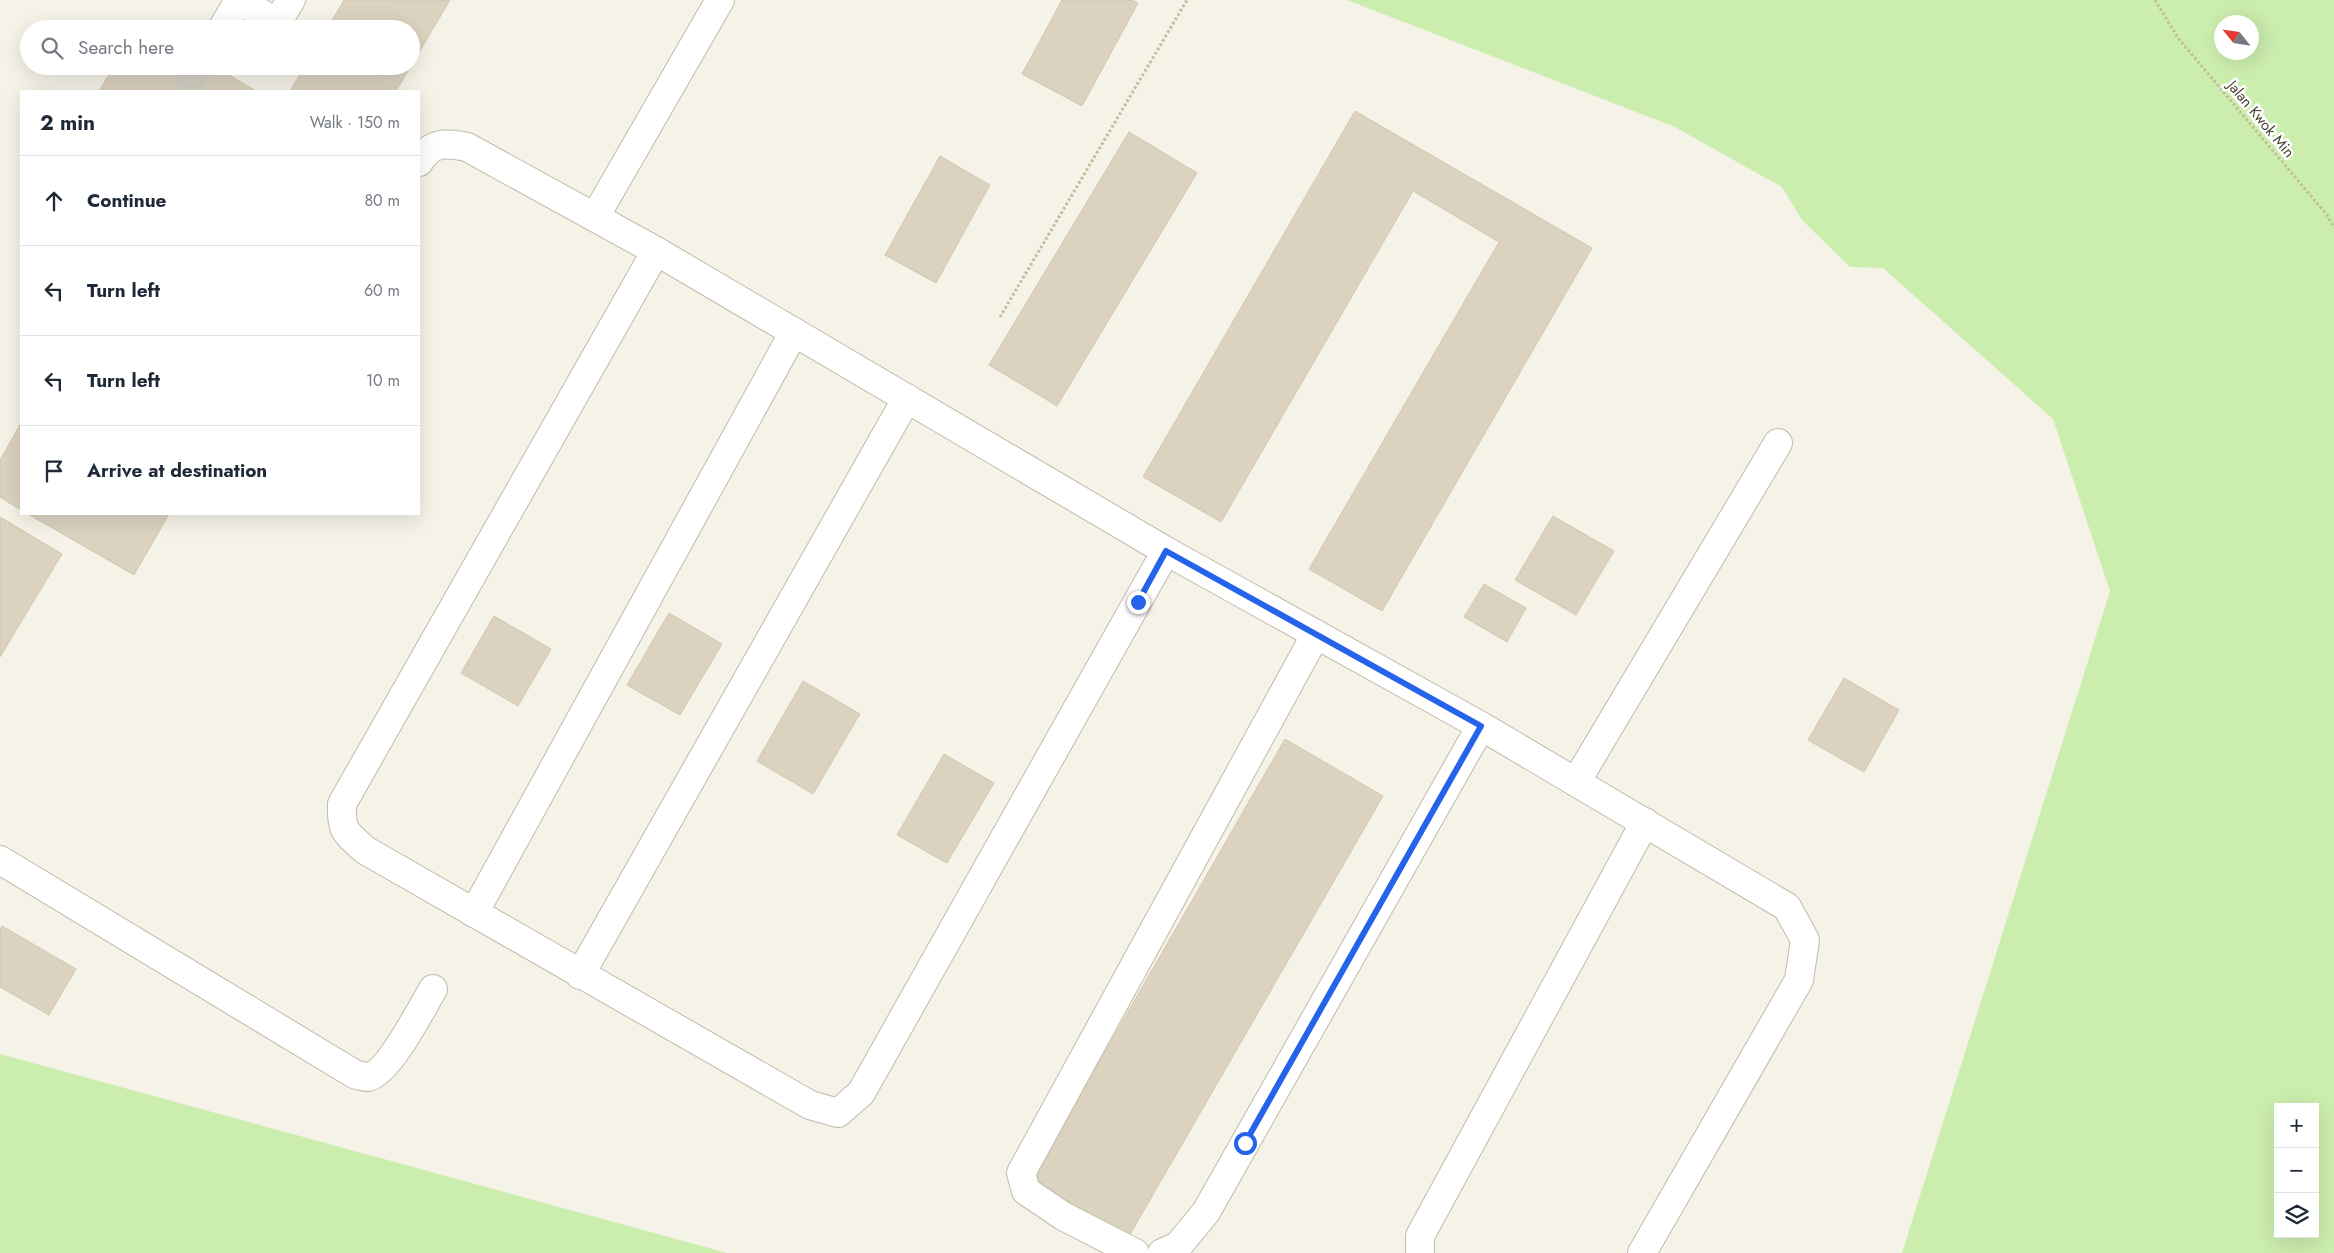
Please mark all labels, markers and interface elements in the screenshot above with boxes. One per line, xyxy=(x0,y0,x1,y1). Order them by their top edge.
north arrow xyxy=(2214,15,2259,60)
search box xyxy=(20,20,420,75)
icon: search xyxy=(38,34,66,62)
text: Search here xyxy=(78,34,174,61)
street label: Jalan Kwok Min xyxy=(2221,74,2300,162)
text: 2 min xyxy=(40,108,95,138)
text: Walk · 150 m xyxy=(310,111,400,134)
icon: ahead xyxy=(40,187,68,215)
text: Continue xyxy=(87,187,166,214)
text: 80 m xyxy=(364,189,400,212)
icon: left xyxy=(40,277,68,305)
text: Turn left xyxy=(87,277,160,304)
text: 60 m xyxy=(364,279,400,302)
icon: left xyxy=(40,367,68,395)
text: Turn left xyxy=(87,367,160,394)
text: 10 m xyxy=(366,369,400,392)
icon: arrive xyxy=(40,457,68,485)
text: Arrive at destination xyxy=(87,457,267,484)
route end xyxy=(1127,591,1150,614)
map controls xyxy=(2274,1103,2319,1238)
button: + xyxy=(2274,1103,2319,1148)
route start xyxy=(1234,1132,1257,1155)
button: − xyxy=(2274,1148,2319,1193)
button: layers xyxy=(2274,1193,2319,1238)

